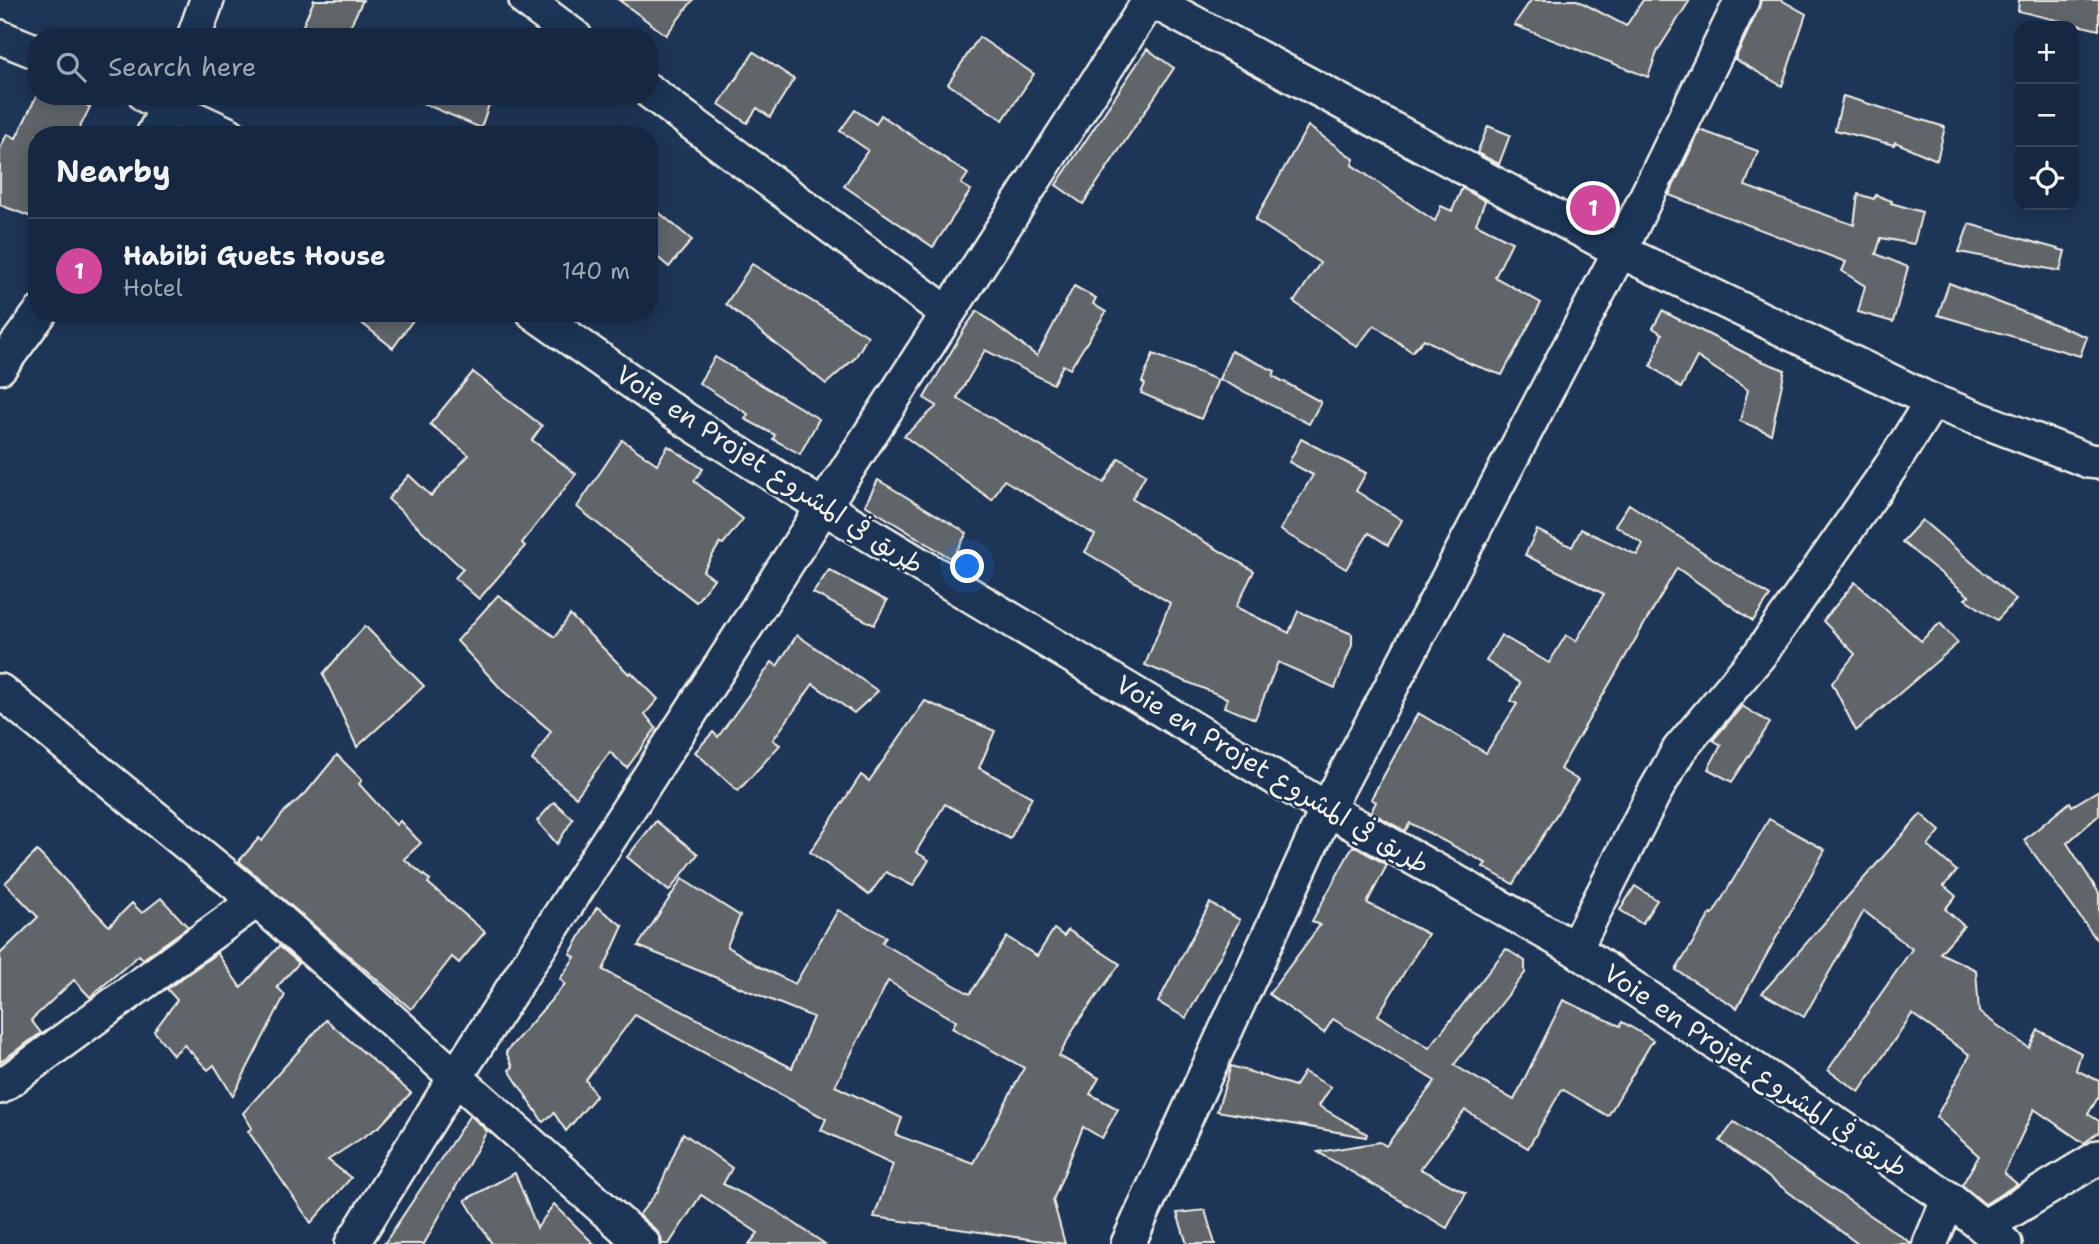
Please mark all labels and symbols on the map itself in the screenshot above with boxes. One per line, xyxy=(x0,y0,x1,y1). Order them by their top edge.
pin: 1 xyxy=(1570,182,1616,234)
street label: Voie en Projet طريق في المشروع xyxy=(608,356,931,583)
your location xyxy=(950,549,984,583)
street label: Voie en Projet طريق في المشروع xyxy=(1109,666,1436,883)
street label: Voie en Projet طريق في المشروع xyxy=(1596,955,1915,1187)

